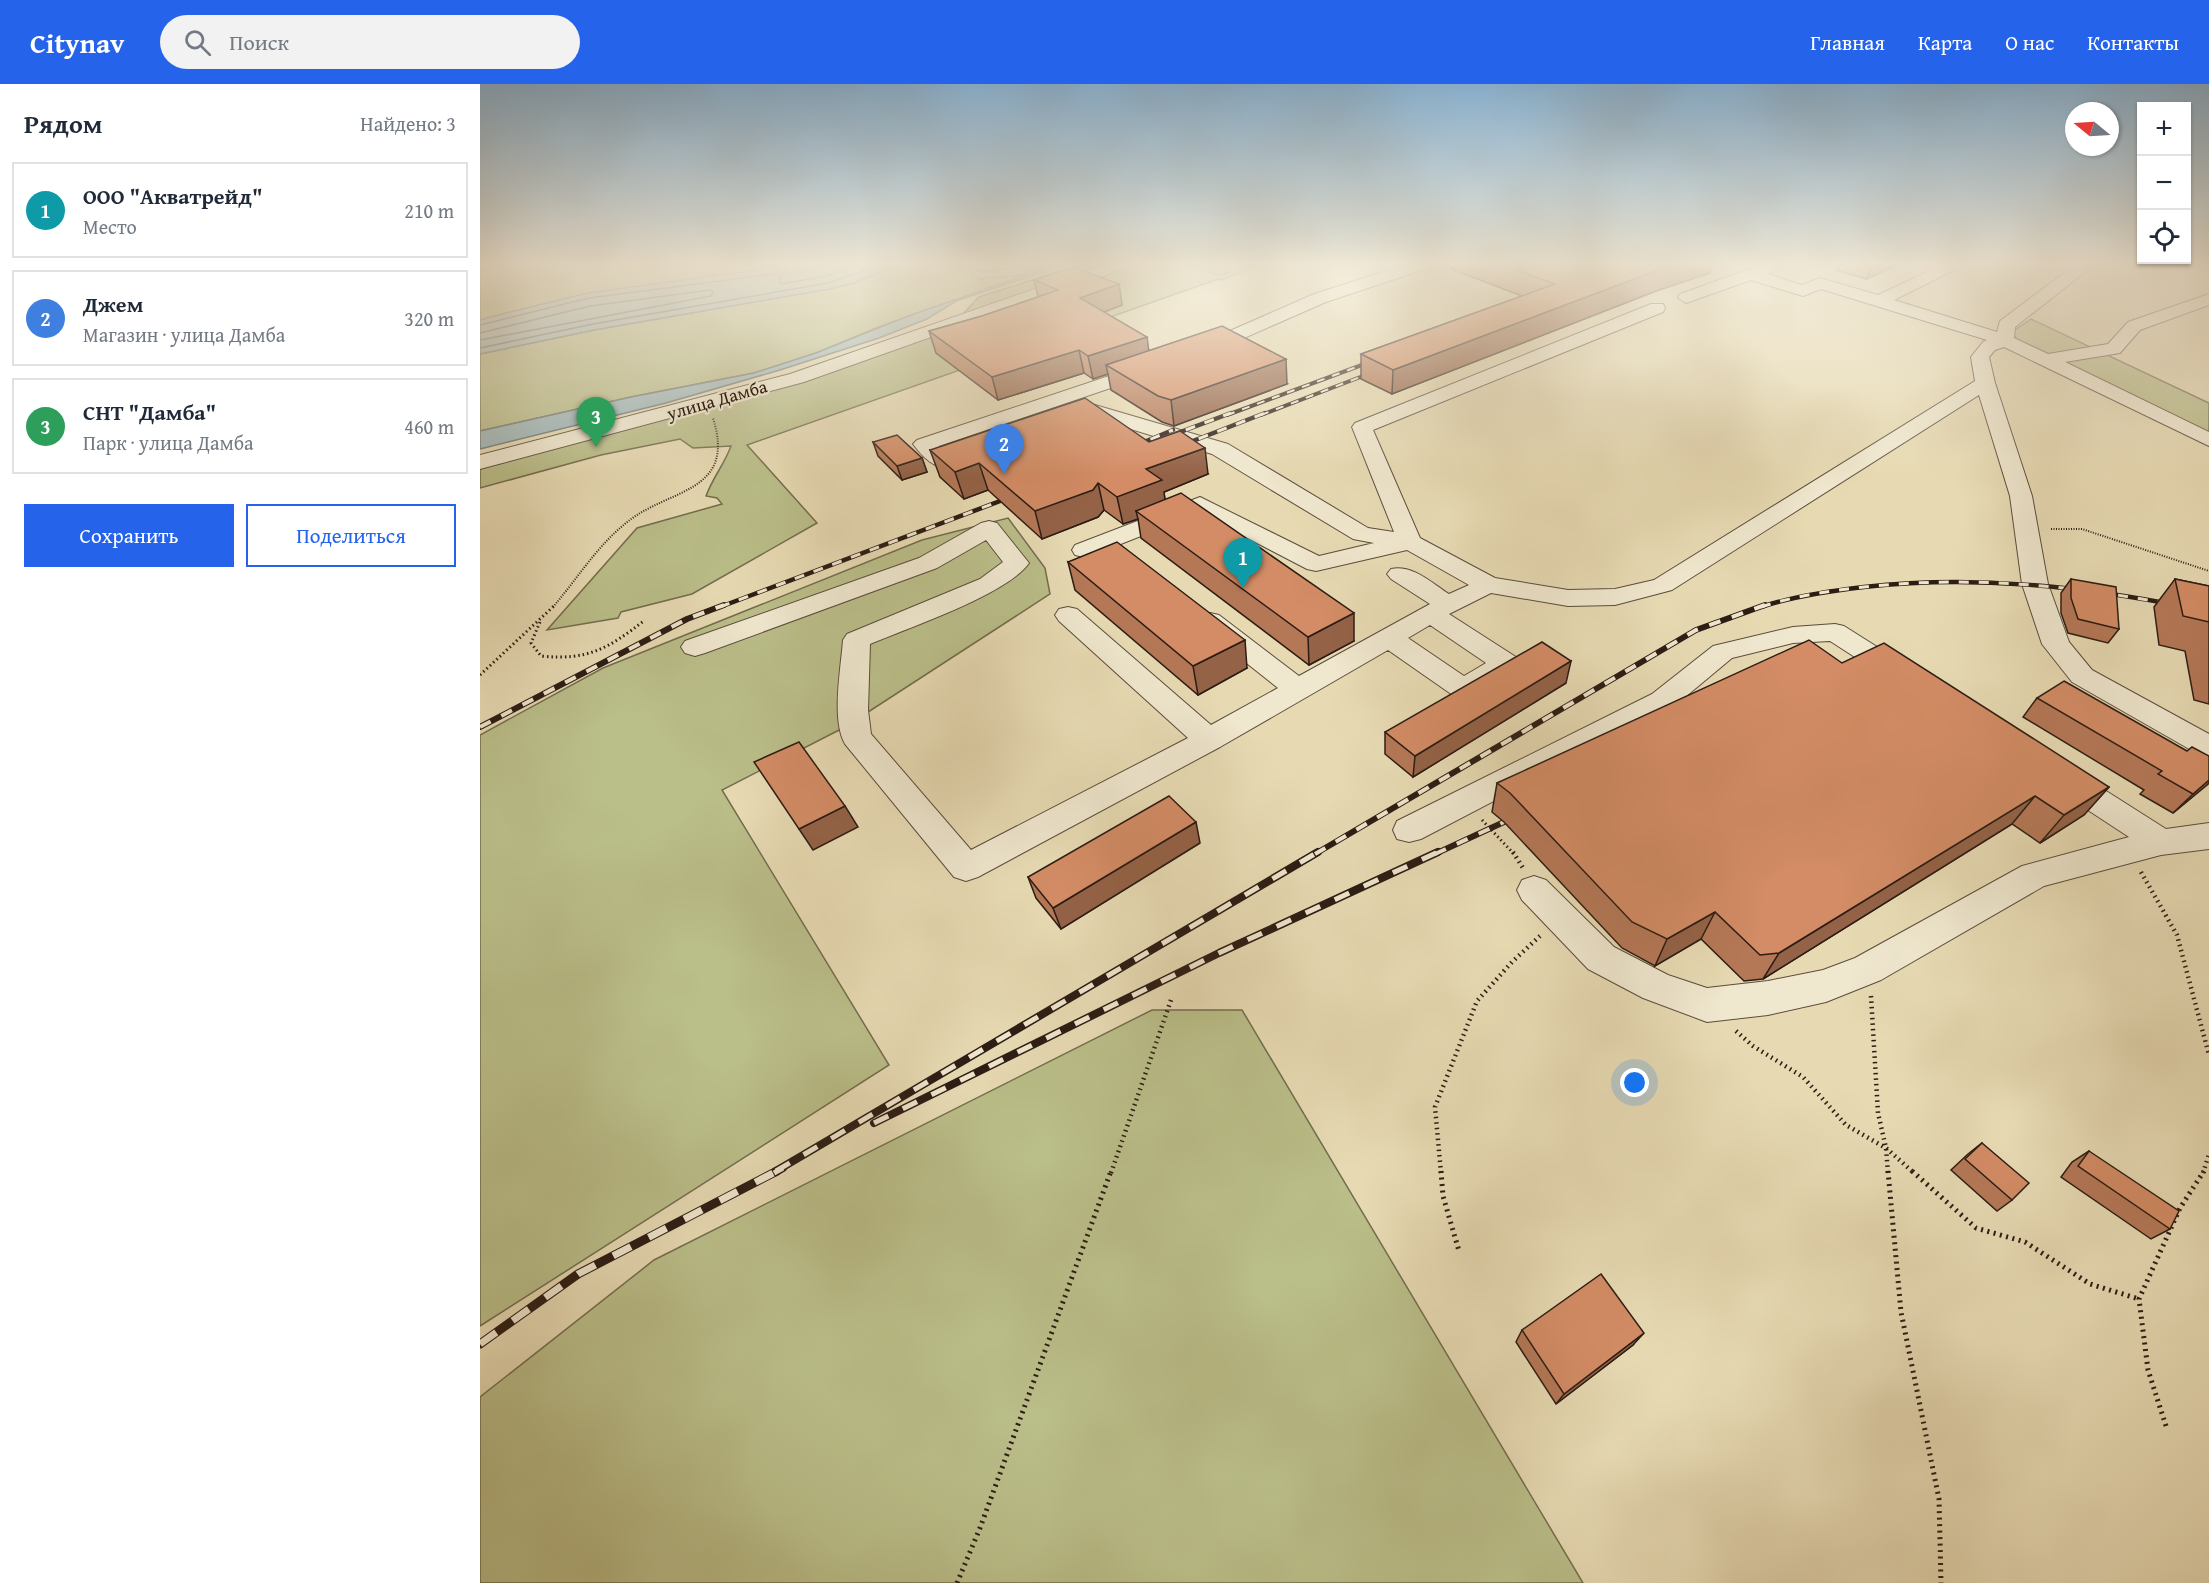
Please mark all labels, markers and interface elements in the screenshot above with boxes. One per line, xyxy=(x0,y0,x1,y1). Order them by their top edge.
search box xyxy=(160,15,580,69)
text: Citynav xyxy=(30,22,124,63)
icon: search xyxy=(181,26,214,59)
text: Поиск xyxy=(229,26,289,58)
text: Главная xyxy=(1810,27,1885,58)
text: Карта xyxy=(1918,27,1972,58)
text: О нас xyxy=(2005,27,2054,58)
text: Контакты xyxy=(2087,27,2179,58)
north arrow xyxy=(2065,102,2119,156)
map controls xyxy=(2137,102,2191,264)
button: + xyxy=(2137,102,2191,156)
text: Рядом xyxy=(24,104,102,143)
text: Найдено: 3 xyxy=(360,109,456,138)
button: − xyxy=(2137,156,2191,210)
text: ООО "Акватрейд" xyxy=(83,180,263,212)
text: 1 xyxy=(40,196,51,225)
text: 210 m xyxy=(404,196,454,225)
button: locate xyxy=(2137,210,2191,264)
text: Место xyxy=(83,212,137,241)
text: Джем xyxy=(83,288,143,320)
text: 2 xyxy=(40,304,51,333)
text: 320 m xyxy=(404,304,454,333)
text: Магазин · улица Дамба xyxy=(83,320,285,349)
street label: улица Дамба xyxy=(663,372,771,427)
text: СНТ "Дамба" xyxy=(83,396,216,428)
pin: 3 xyxy=(576,398,616,447)
text: 3 xyxy=(40,412,51,441)
text: 460 m xyxy=(404,412,454,441)
pin: 2 xyxy=(984,424,1024,474)
text: Парк · улица Дамба xyxy=(83,428,254,457)
button: Сохранить xyxy=(24,504,234,567)
button: Поделиться xyxy=(246,504,456,567)
pin: 1 xyxy=(1224,538,1263,588)
your location xyxy=(1620,1068,1649,1097)

